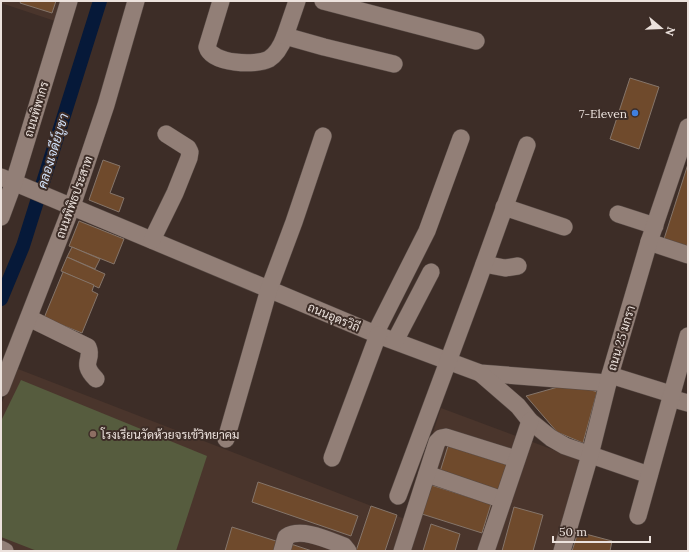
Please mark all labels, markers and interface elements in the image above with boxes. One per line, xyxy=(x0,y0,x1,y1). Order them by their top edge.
north arrow xyxy=(641,8,681,48)
text: N xyxy=(662,25,678,38)
street label: ถนนทิพากร xyxy=(20,79,52,139)
place label: 7-Eleven xyxy=(579,106,627,121)
marker: 7-Eleven xyxy=(630,108,640,118)
water label: คลองเจดีย์บูชา xyxy=(33,111,73,191)
street label: ถนนพิพิธประสาท xyxy=(52,154,96,240)
street label: ถนนอุดรวิถี xyxy=(305,299,362,337)
street label: ถนน 25 มกรา xyxy=(604,304,638,372)
place label: โรงเรียนวัดห้วยจรเข้วิทยาคม xyxy=(100,427,239,442)
marker: โรงเรียนวัดห้วยจรเข้วิทยาคม xyxy=(88,429,98,439)
scale bar xyxy=(553,518,650,544)
text: 50 m xyxy=(559,524,587,539)

